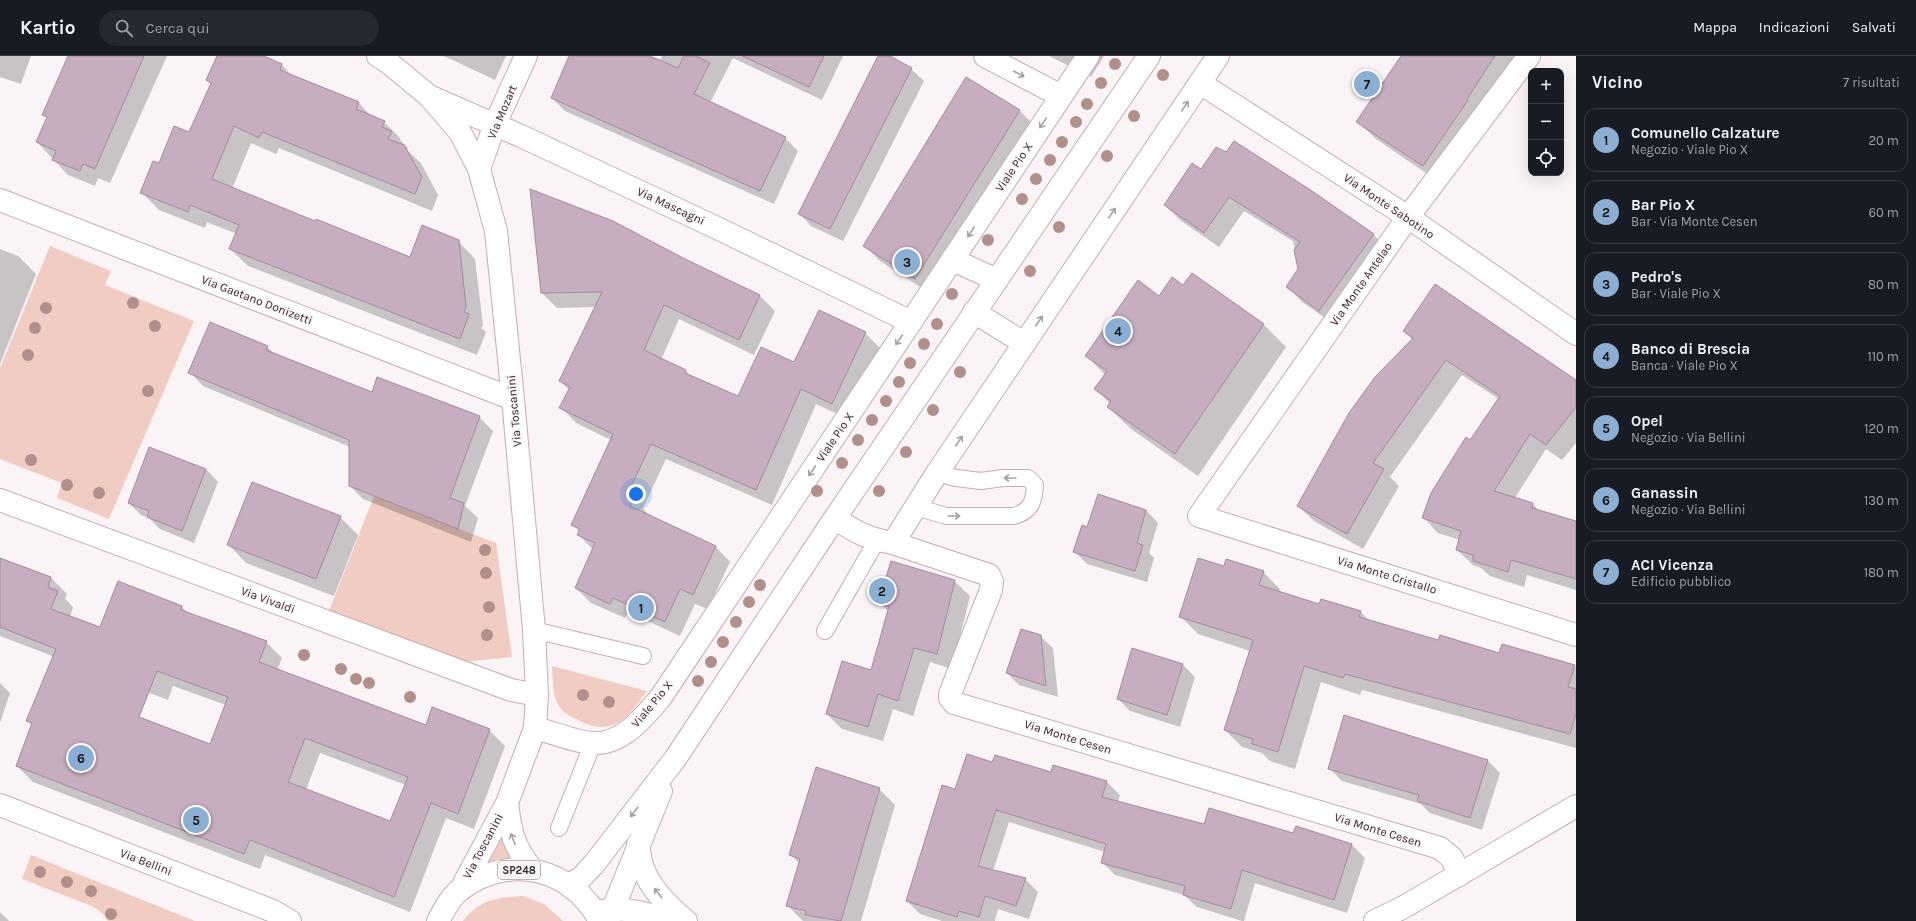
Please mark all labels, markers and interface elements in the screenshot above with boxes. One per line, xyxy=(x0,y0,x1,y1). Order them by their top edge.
search box xyxy=(99,10,379,46)
text: Kartio xyxy=(20,17,75,39)
icon: search xyxy=(113,17,135,39)
text: Cerca qui xyxy=(145,19,210,37)
text: Mappa xyxy=(1693,19,1737,36)
text: Indicazioni xyxy=(1759,19,1830,36)
text: Salvati xyxy=(1852,19,1896,36)
map controls xyxy=(1528,68,1564,176)
button: + xyxy=(1528,68,1564,104)
pin: 7 xyxy=(1354,69,1380,99)
one-way arrow xyxy=(1013,71,1025,78)
text: Vicino xyxy=(1592,72,1643,92)
text: 7 risultati xyxy=(1843,75,1900,90)
street label: Via Mozart xyxy=(484,82,520,141)
one-way arrow xyxy=(1181,100,1189,111)
button: − xyxy=(1528,104,1564,140)
one-way arrow xyxy=(1039,117,1047,128)
text: Comunello Calzature xyxy=(1631,124,1780,142)
text: 1 xyxy=(1604,133,1608,148)
text: 20 m xyxy=(1869,133,1899,148)
street label: Viale Pio X xyxy=(992,139,1036,194)
button: locate xyxy=(1528,140,1564,176)
text: Negozio · Viale Pio X xyxy=(1631,142,1748,157)
street label: Via Monte Sabotino xyxy=(1341,170,1437,242)
street label: Via Mascagni xyxy=(635,184,707,228)
text: Bar Pio X xyxy=(1631,196,1695,214)
text: 2 xyxy=(1602,205,1610,220)
text: 60 m xyxy=(1869,205,1899,220)
one-way arrow xyxy=(1108,208,1116,219)
text: Bar · Via Monte Cesen xyxy=(1631,214,1757,229)
one-way arrow xyxy=(967,226,975,237)
street label: Via Monte Antelao xyxy=(1327,240,1395,328)
pin: 3 xyxy=(894,247,920,277)
text: Pedro's xyxy=(1631,268,1682,286)
street label: Via Gaetano Donizetti xyxy=(199,272,315,328)
text: 3 xyxy=(1602,277,1610,292)
text: 80 m xyxy=(1868,277,1899,292)
text: Bar · Viale Pio X xyxy=(1631,286,1721,301)
one-way arrow xyxy=(1035,316,1043,327)
pin: 4 xyxy=(1105,316,1131,346)
one-way arrow xyxy=(895,334,903,345)
text: Banco di Brescia xyxy=(1631,340,1750,358)
text: 4 xyxy=(1602,349,1610,364)
text: 110 m xyxy=(1867,349,1899,364)
text: Banca · Viale Pio X xyxy=(1631,358,1738,373)
street label: Via Toscanini xyxy=(504,374,524,448)
street label: Viale Pio X xyxy=(813,409,857,464)
text: Opel xyxy=(1631,412,1663,430)
text: 5 xyxy=(1602,421,1610,436)
text: 120 m xyxy=(1864,421,1899,436)
text: Negozio · Via Bellini xyxy=(1631,430,1746,445)
one-way arrow xyxy=(955,435,963,446)
one-way arrow xyxy=(807,465,815,477)
one-way arrow xyxy=(1004,474,1017,482)
your location xyxy=(626,484,646,504)
text: Ganassin xyxy=(1631,484,1698,502)
text: 6 xyxy=(1602,493,1610,508)
text: 130 m xyxy=(1864,493,1899,508)
text: Negozio · Via Bellini xyxy=(1631,502,1746,517)
one-way arrow xyxy=(947,512,960,520)
street label: Via Monte Cristallo xyxy=(1336,553,1438,597)
text: ACI Vicenza xyxy=(1631,556,1714,574)
text: 7 xyxy=(1603,565,1609,580)
text: 180 m xyxy=(1864,565,1899,580)
text: Edificio pubblico xyxy=(1631,574,1731,589)
pin: 2 xyxy=(869,576,895,606)
street label: Via Vivaldi xyxy=(239,584,297,616)
pin: 1 xyxy=(628,593,654,623)
street label: Viale Pio X xyxy=(628,678,676,730)
street label: Via Monte Cesen xyxy=(1023,717,1113,757)
pin: 6 xyxy=(68,743,94,773)
pin: 5 xyxy=(183,805,209,835)
one-way arrow xyxy=(630,807,638,818)
street label: Via Monte Cesen xyxy=(1333,810,1423,850)
street label: Via Toscanini xyxy=(460,811,506,881)
one-way arrow xyxy=(509,833,517,845)
street label: Via Bellini xyxy=(118,846,174,878)
road number: SP248 xyxy=(498,861,540,879)
one-way arrow xyxy=(654,888,663,899)

